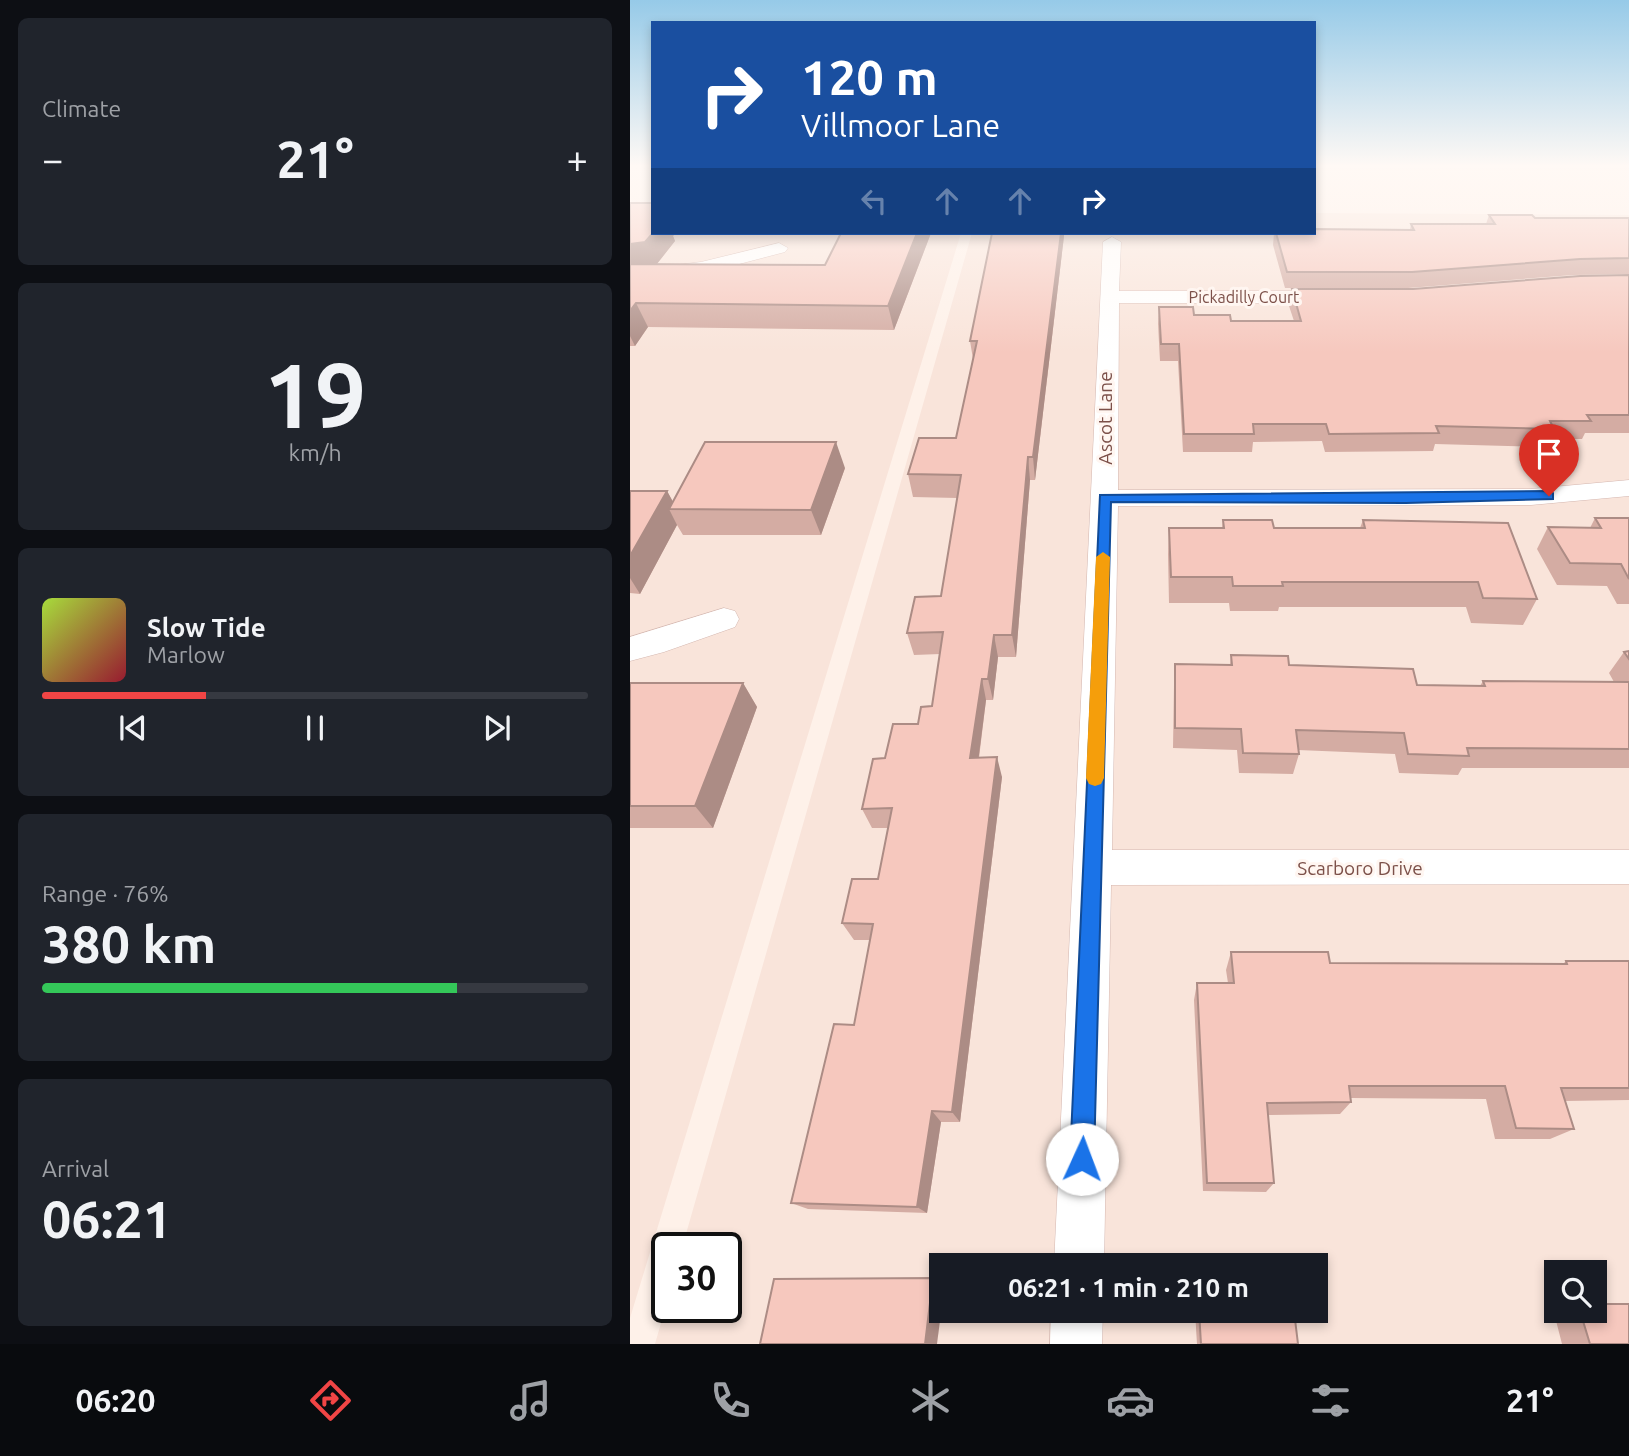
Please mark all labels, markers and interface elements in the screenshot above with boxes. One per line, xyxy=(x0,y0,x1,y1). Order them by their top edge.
icon: right xyxy=(686,49,777,140)
text: 120 m xyxy=(801,49,938,104)
text: Climate xyxy=(42,96,121,121)
text: Villmoor Lane xyxy=(801,107,1000,143)
text: 21° xyxy=(276,130,354,188)
text: − xyxy=(42,138,63,180)
text: + xyxy=(567,138,588,180)
icon: left xyxy=(855,182,893,220)
icon: ahead xyxy=(928,182,966,220)
icon: ahead xyxy=(1001,182,1039,220)
icon: right xyxy=(1074,182,1112,220)
street label: Pickadilly Court xyxy=(1189,288,1300,306)
text: 19 xyxy=(264,343,366,445)
street label: Ascot Lane xyxy=(1094,371,1116,465)
pin xyxy=(1519,424,1579,496)
icon: arrive xyxy=(1530,435,1568,473)
text: km/h xyxy=(288,440,342,465)
text: Slow Tide xyxy=(147,613,266,642)
text: Marlow xyxy=(147,642,225,667)
icon: previous xyxy=(114,709,152,747)
icon: pause xyxy=(296,709,334,747)
icon: next xyxy=(478,709,516,747)
street label: Scarboro Drive xyxy=(1297,857,1423,879)
text: Range · 76% xyxy=(42,881,169,906)
text: 380 km xyxy=(42,915,216,973)
position arrow xyxy=(1045,1122,1119,1196)
text: Arrival xyxy=(42,1156,109,1181)
text: 06:21 xyxy=(42,1190,172,1248)
speed limit sign: 30 xyxy=(651,1232,742,1323)
map controls xyxy=(1544,1260,1607,1323)
button: search xyxy=(1544,1260,1607,1323)
text: 06:21 · 1 min · 210 m xyxy=(1008,1273,1249,1302)
icon: directions xyxy=(306,1376,355,1425)
icon: music xyxy=(506,1376,555,1425)
icon: phone xyxy=(706,1376,755,1425)
icon: climate xyxy=(906,1376,955,1425)
icon: car xyxy=(1106,1376,1155,1425)
icon: filters xyxy=(1306,1376,1355,1425)
text: 06:20 xyxy=(75,1382,156,1418)
text: 21° xyxy=(1506,1382,1554,1418)

